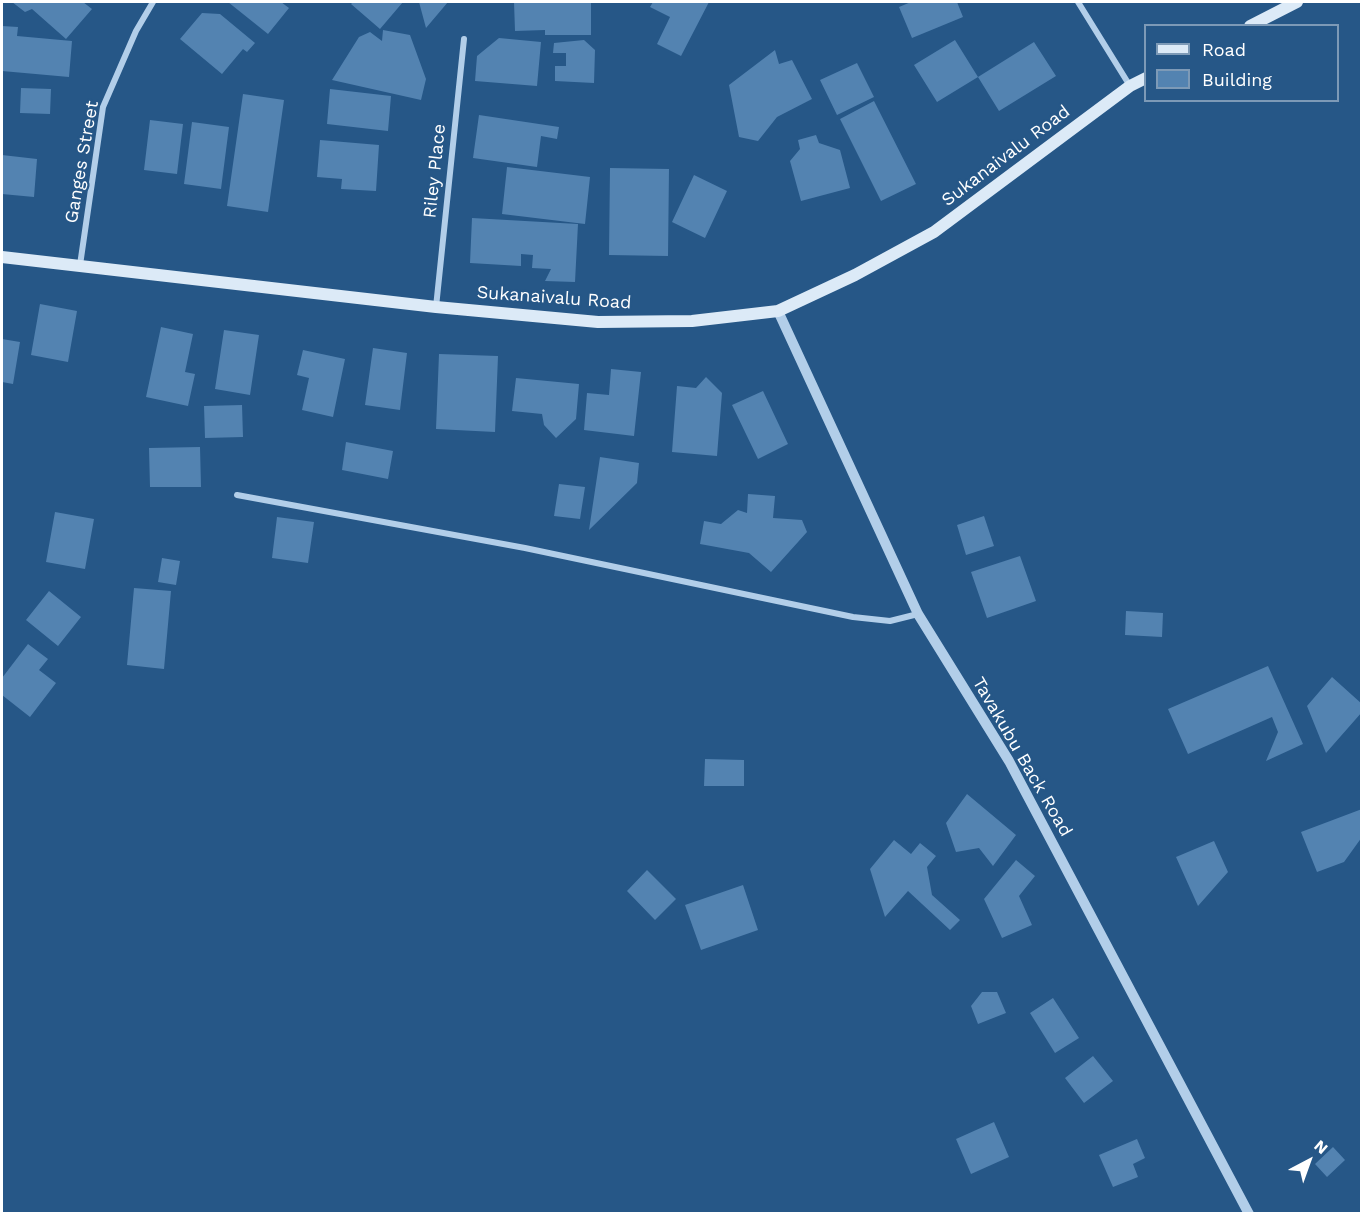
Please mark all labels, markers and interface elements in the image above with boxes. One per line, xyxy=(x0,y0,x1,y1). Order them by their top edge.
legend xyxy=(1144,24,1339,102)
text: Road xyxy=(1202,39,1246,60)
text: Building xyxy=(1202,69,1272,90)
street label: Ganges Street xyxy=(61,99,103,225)
street label: Sukanaivalu Road xyxy=(938,101,1074,211)
street label: Riley Place xyxy=(419,123,451,219)
street label: Sukanaivalu Road xyxy=(476,282,632,314)
street label: Tavakubu Back Road xyxy=(968,673,1076,841)
north arrow xyxy=(1279,1131,1339,1191)
text: N xyxy=(1310,1136,1332,1158)

